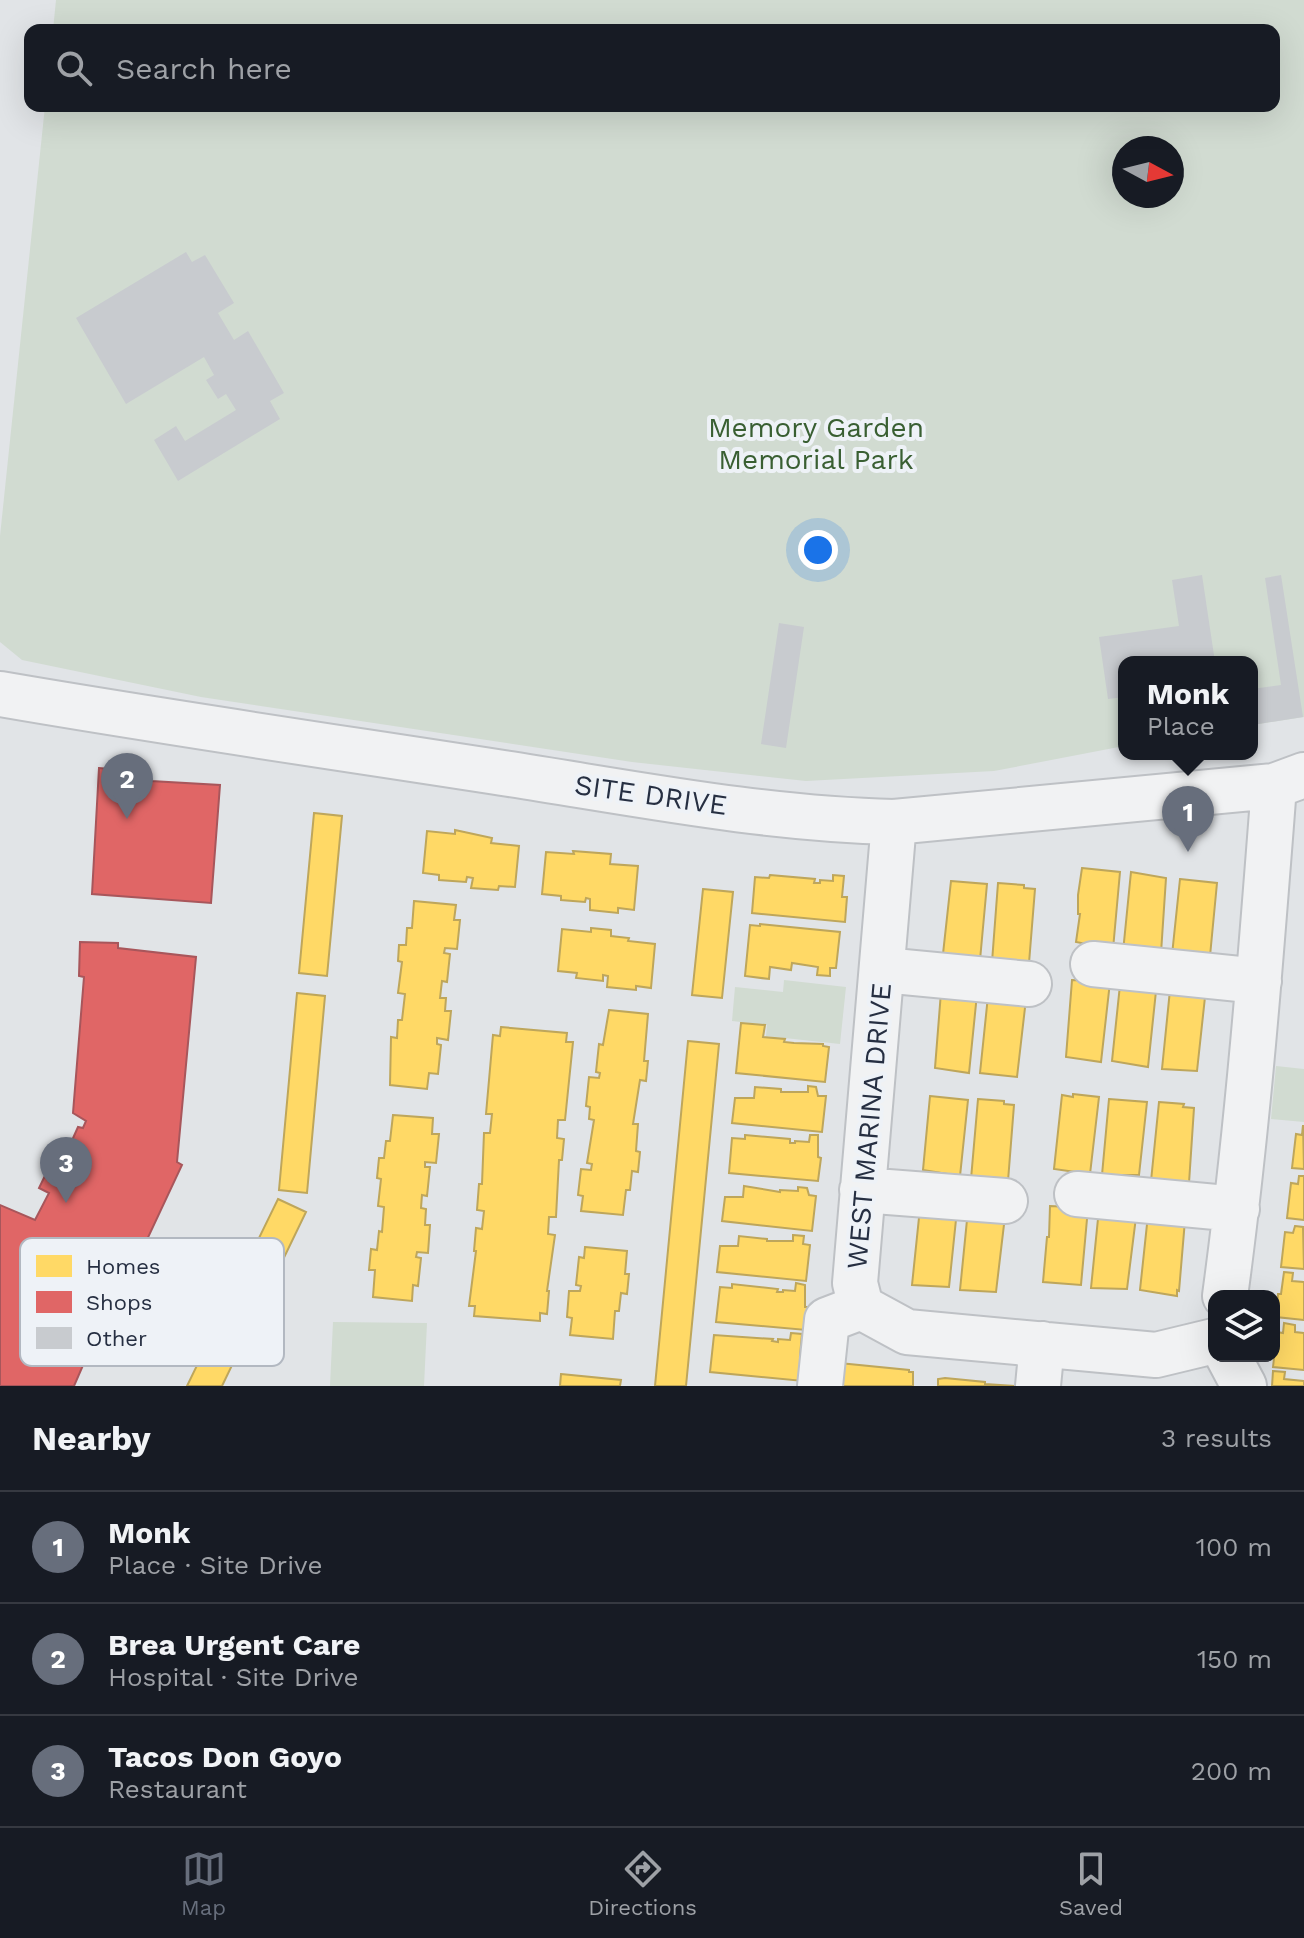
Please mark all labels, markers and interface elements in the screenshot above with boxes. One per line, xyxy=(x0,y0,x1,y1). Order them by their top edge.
search box xyxy=(24,24,1280,112)
icon: search xyxy=(52,46,96,90)
text: Search here xyxy=(116,51,292,86)
north arrow xyxy=(1112,136,1184,208)
park label: Memory Garden Memorial Park xyxy=(708,411,924,476)
your location xyxy=(798,530,838,570)
popup xyxy=(1118,656,1258,760)
text: Monk xyxy=(1147,676,1229,711)
text: Place xyxy=(1147,711,1215,741)
pin: 2 xyxy=(101,753,153,819)
street label: SITE DRIVE xyxy=(573,768,729,822)
pin: 1 xyxy=(1162,786,1214,852)
street label: WEST MARINA DRIVE xyxy=(840,981,898,1271)
pin: 3 xyxy=(40,1137,92,1203)
legend xyxy=(20,1238,284,1366)
text: Homes xyxy=(86,1254,160,1279)
text: Shops xyxy=(86,1290,152,1315)
map controls xyxy=(1208,1290,1280,1362)
button: layers xyxy=(1208,1290,1280,1362)
text: Other xyxy=(86,1326,147,1351)
text: Nearby xyxy=(32,1418,151,1458)
text: 3 results xyxy=(1161,1423,1272,1453)
text: Monk xyxy=(108,1515,190,1550)
text: 1 xyxy=(52,1532,64,1562)
text: 100 m xyxy=(1196,1532,1272,1562)
text: Place · Site Drive xyxy=(108,1550,323,1580)
text: Brea Urgent Care xyxy=(108,1627,360,1662)
text: 2 xyxy=(50,1644,66,1674)
text: 150 m xyxy=(1197,1644,1272,1674)
text: Hospital · Site Drive xyxy=(108,1662,359,1692)
text: Tacos Don Goyo xyxy=(108,1739,342,1774)
text: 3 xyxy=(50,1756,66,1786)
text: 200 m xyxy=(1191,1756,1272,1786)
text: Restaurant xyxy=(108,1774,247,1804)
tab: Map xyxy=(181,1847,226,1920)
tab: Directions xyxy=(588,1847,697,1920)
tab: Saved xyxy=(1059,1847,1123,1920)

